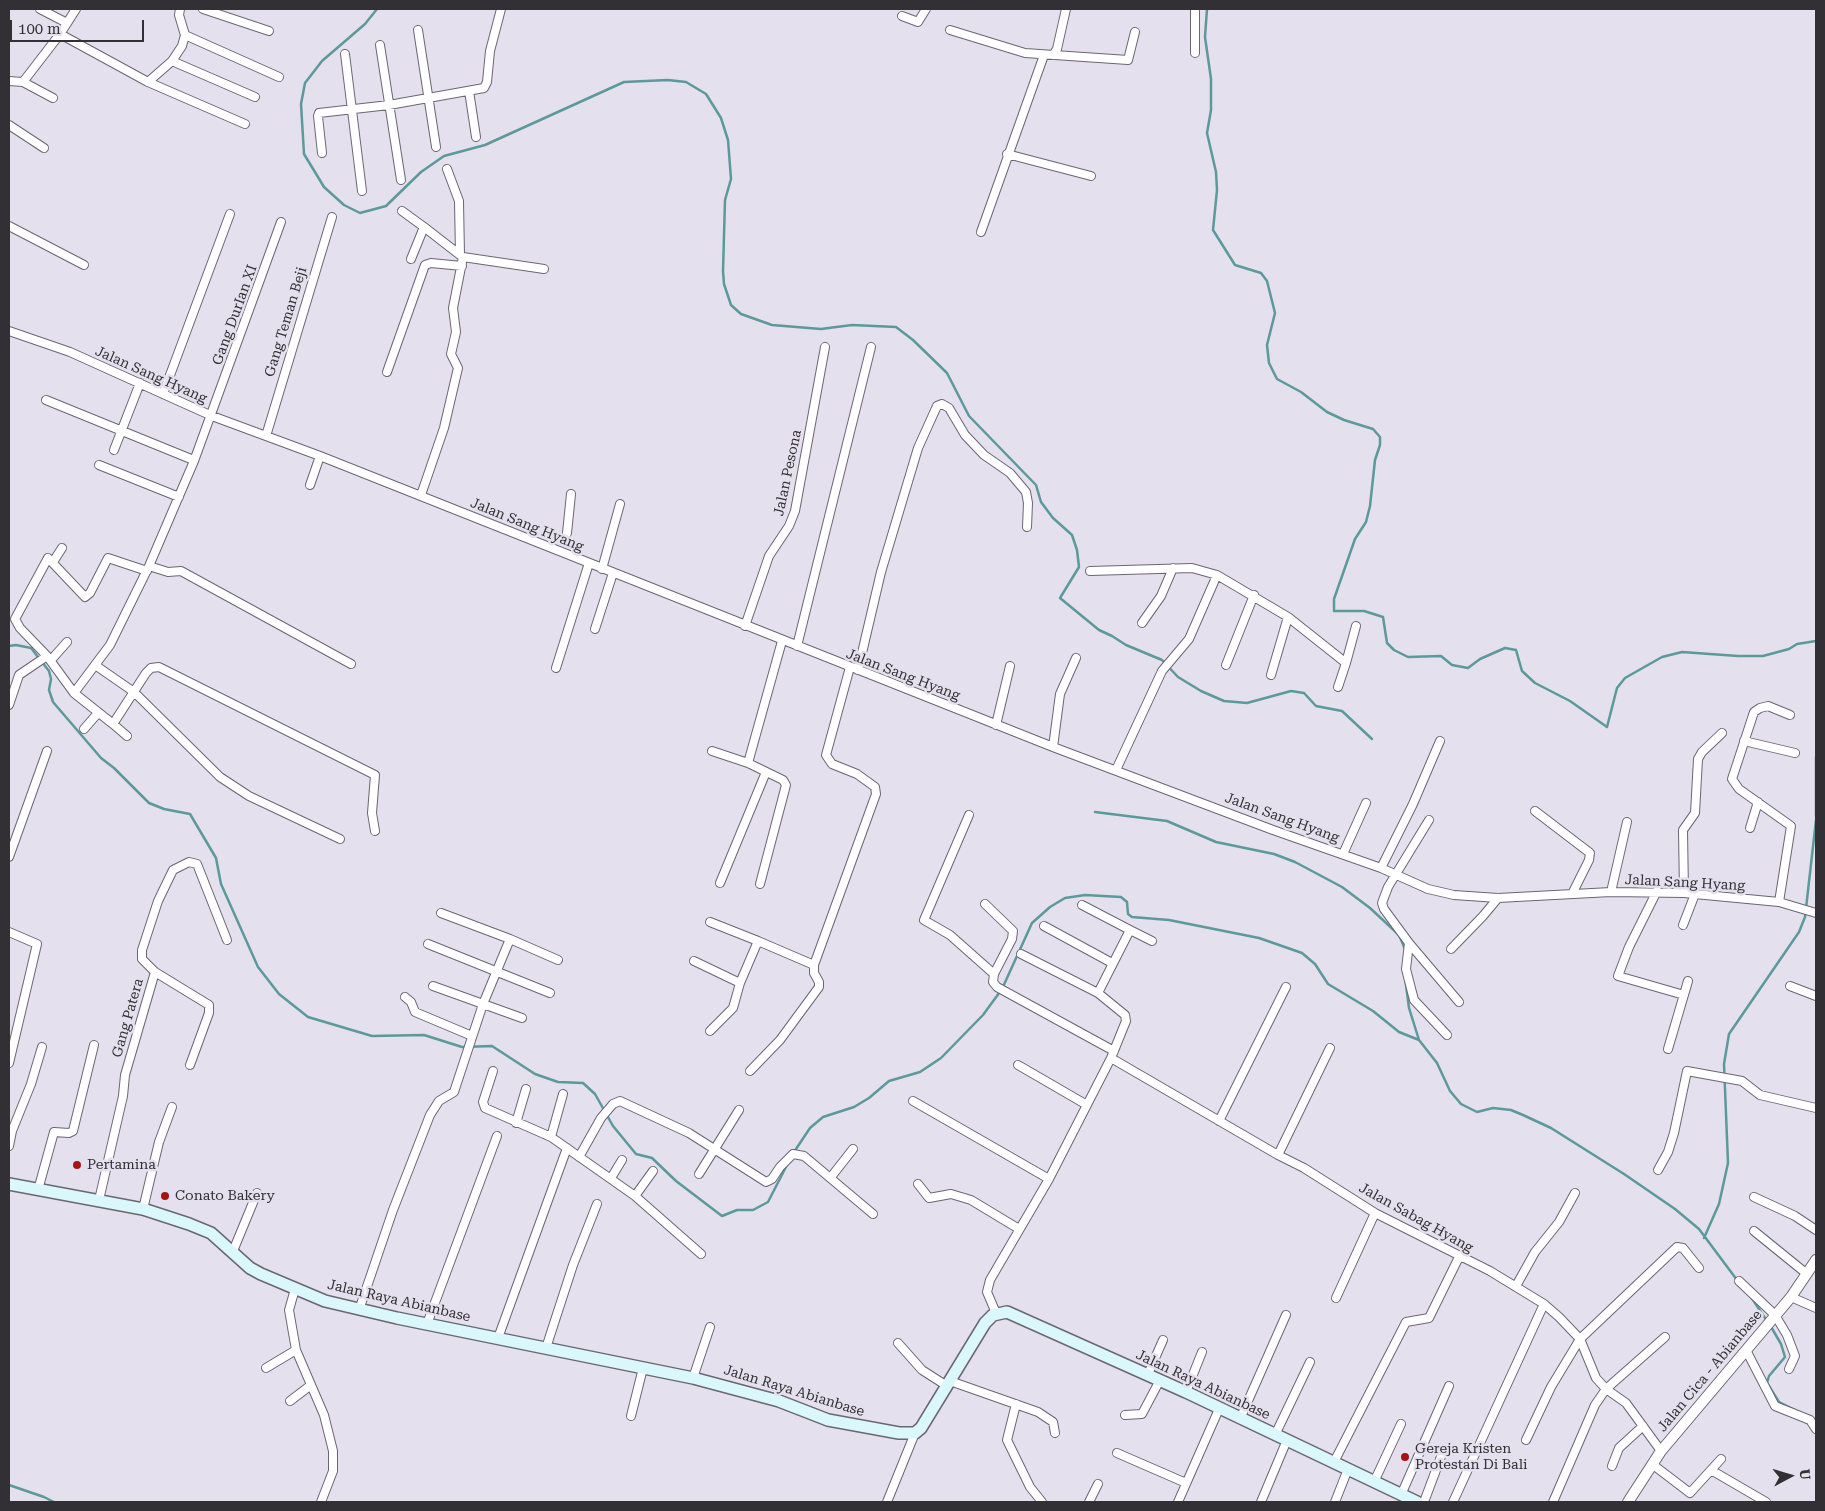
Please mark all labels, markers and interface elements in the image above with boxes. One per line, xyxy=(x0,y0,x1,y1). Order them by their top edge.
scale bar xyxy=(12,10,146,42)
text: 100 m xyxy=(18,20,61,38)
street label: Gang DurIan XI xyxy=(209,263,261,367)
street label: Gang Teman Beji xyxy=(261,265,311,379)
street label: Jalan Sang Hyang xyxy=(92,343,210,407)
street label: Jalan Pesona xyxy=(771,428,805,518)
street label: Jalan Sang Hyang xyxy=(468,495,586,555)
street label: Jalan Sang Hyang xyxy=(844,646,962,704)
street label: Jalan Sang Hyang xyxy=(1222,789,1342,847)
street label: Jalan Sang Hyang xyxy=(1624,871,1746,895)
street label: Gang Patera xyxy=(109,977,147,1059)
place label: Pertamina xyxy=(87,1157,156,1173)
marker: Pertamina xyxy=(71,1159,83,1171)
street label: Jalan Sabag Hyang xyxy=(1356,1180,1476,1256)
place label: Conato Bakery xyxy=(175,1188,275,1204)
marker: Conato Bakery xyxy=(159,1190,171,1202)
street label: Jalan Raya Abianbase xyxy=(326,1276,472,1326)
street label: Jalan Cica - Abianbase xyxy=(1654,1307,1766,1435)
street label: Jalan Raya Abianbase xyxy=(1133,1346,1273,1424)
street label: Jalan Raya Abianbase xyxy=(722,1362,866,1420)
place label: Gereja Kristen Protestan Di Bali xyxy=(1415,1441,1527,1474)
marker: Gereja Kristen Protestan Di Bali xyxy=(1399,1451,1411,1463)
north arrow xyxy=(1765,1451,1815,1501)
text: U xyxy=(1796,1468,1813,1481)

